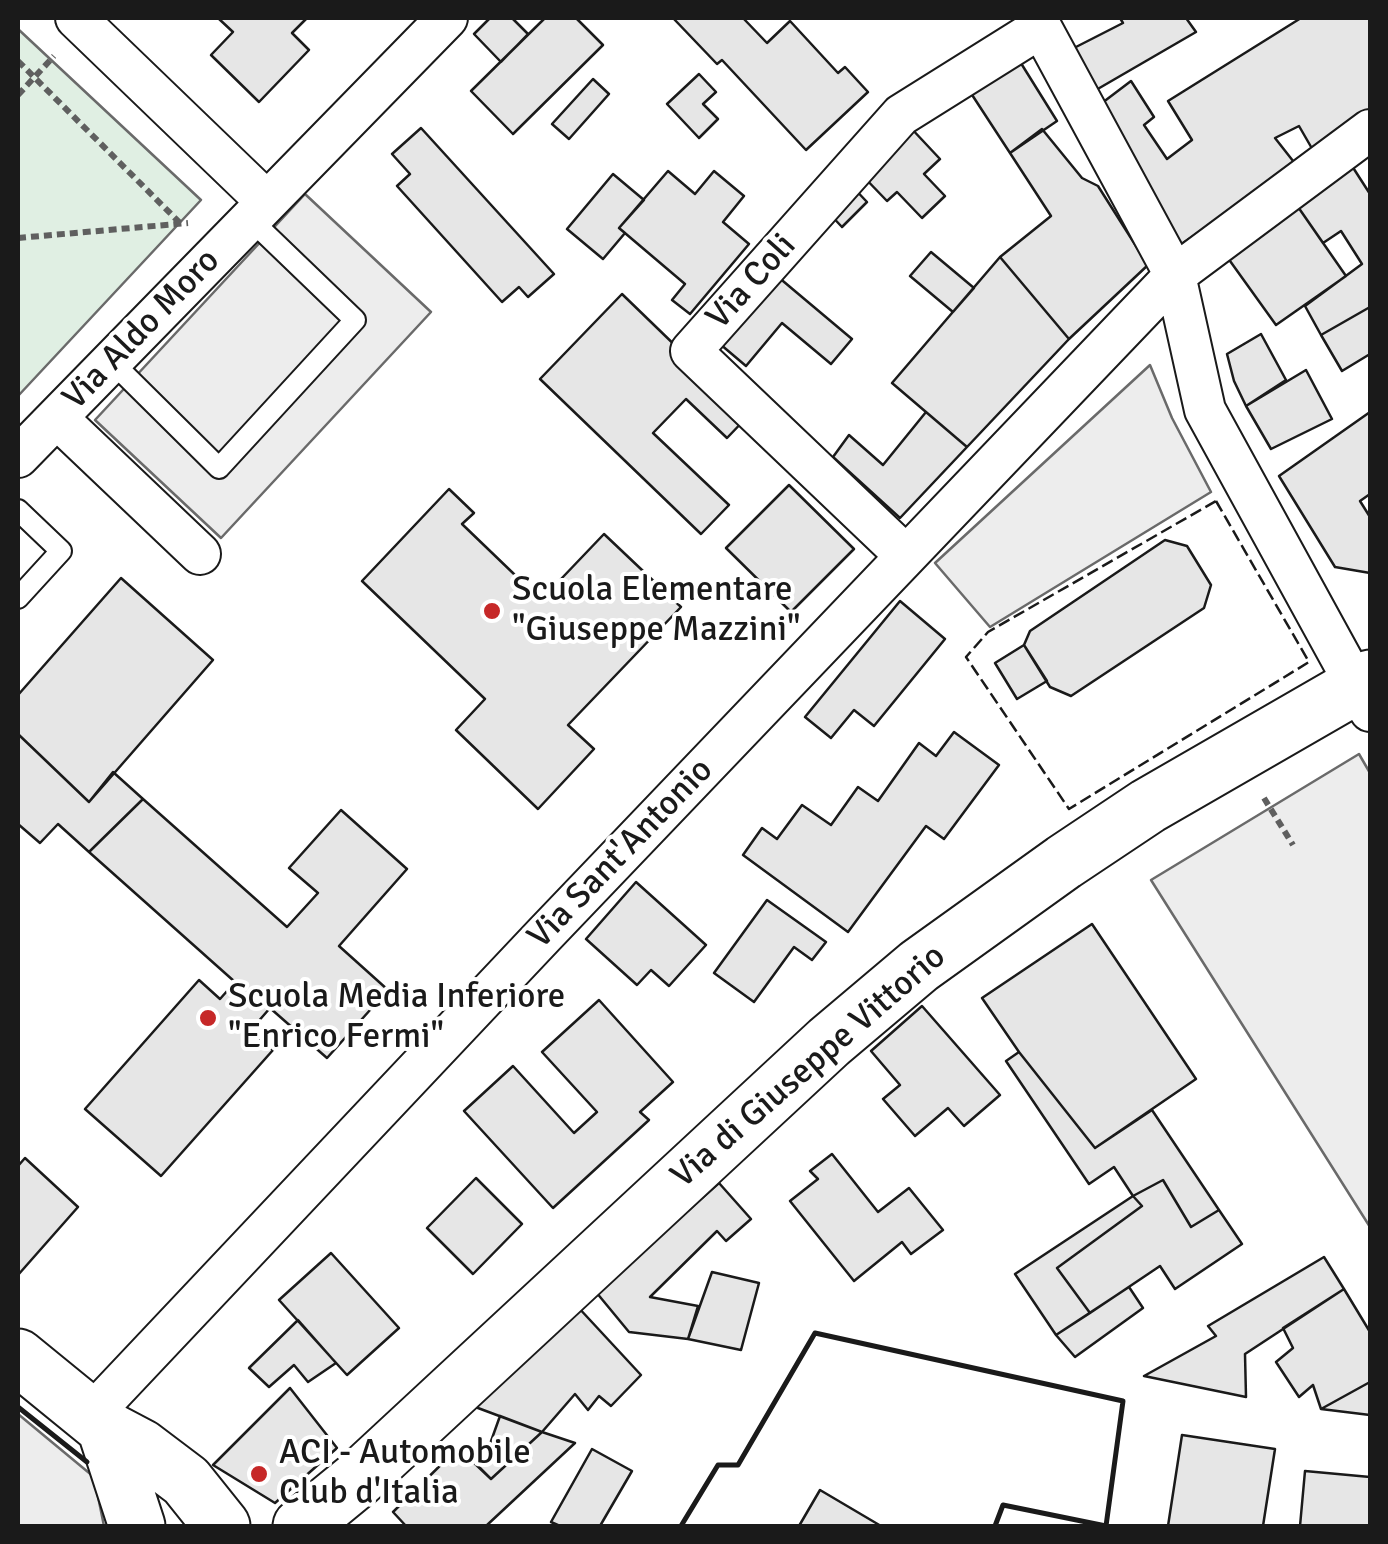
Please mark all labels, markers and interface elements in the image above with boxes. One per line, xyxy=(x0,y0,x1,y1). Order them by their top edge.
street label: Via Coli xyxy=(698,226,806,338)
street label: Via Aldo Moro xyxy=(55,241,229,419)
place label: Scuola Elementare "Giuseppe Mazzini" xyxy=(512,570,801,652)
marker: Scuola Elementare "Giuseppe Mazzini" xyxy=(481,600,503,622)
street label: Via Sant'Antonio xyxy=(520,750,722,958)
street label: Via di Giuseppe Vittorio xyxy=(663,936,955,1198)
place label: Scuola Media Inferiore "Enrico Fermi" xyxy=(228,977,565,1059)
marker: Scuola Media Inferiore "Enrico Fermi" xyxy=(197,1007,219,1029)
place label: ACI - Automobile Club d'Italia xyxy=(279,1433,531,1515)
marker: ACI - Automobile Club d'Italia xyxy=(248,1463,270,1485)

